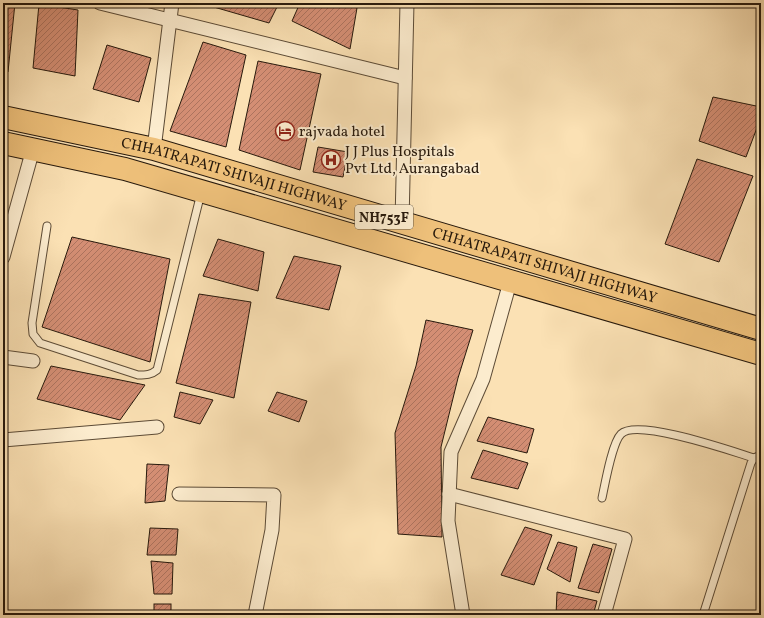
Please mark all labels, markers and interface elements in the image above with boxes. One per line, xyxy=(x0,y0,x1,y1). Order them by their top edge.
hotel icon: rajvada hotel xyxy=(274,120,296,142)
place label: rajvada hotel xyxy=(299,122,385,143)
street label: CHHATRAPATI SHIVAJI HIGHWAY xyxy=(119,133,349,218)
place label: J J Plus Hospitals Pvt Ltd, Aurangabad xyxy=(345,142,479,180)
hospital icon: J J Plus Hospitals Pvt Ltd, Aurangabad xyxy=(320,149,342,171)
road number: NH753F xyxy=(355,205,413,229)
street label: CHHATRAPATI SHIVAJI HIGHWAY xyxy=(429,223,660,310)

